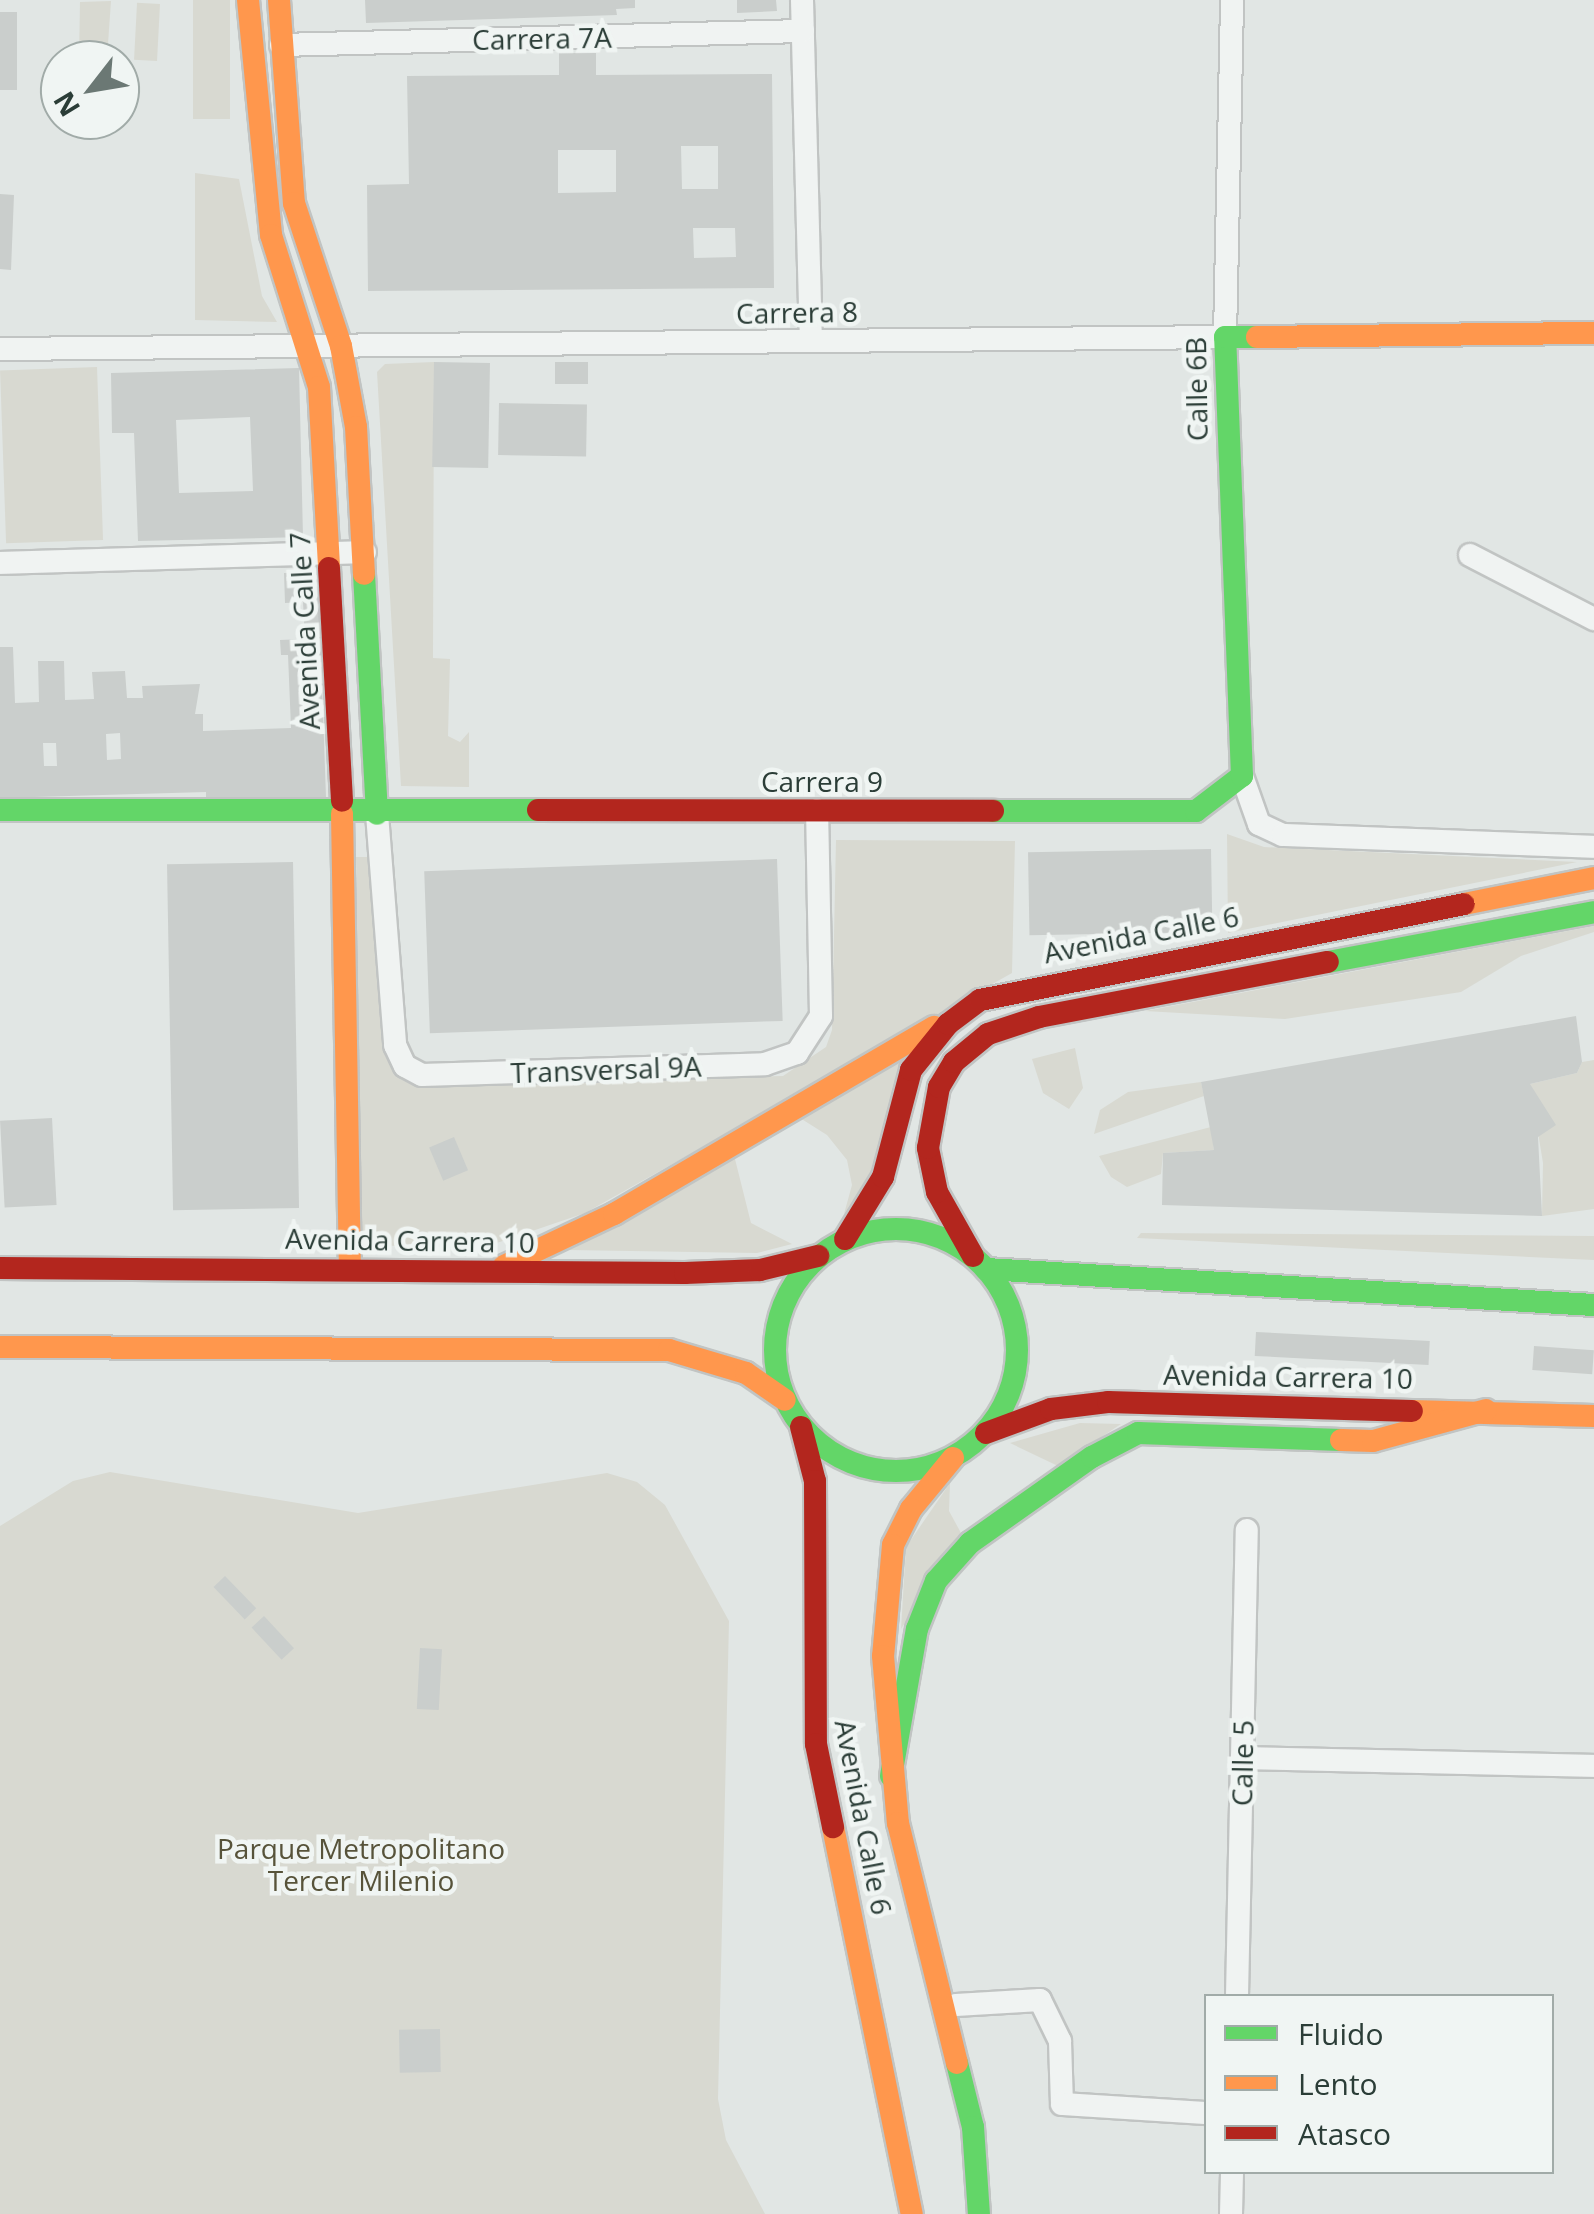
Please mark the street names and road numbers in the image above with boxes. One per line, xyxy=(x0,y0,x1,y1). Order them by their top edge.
street label: Carrera 7A xyxy=(472,20,612,56)
street label: Carrera 8 xyxy=(736,294,858,330)
street label: Calle 6B xyxy=(1178,337,1214,441)
street label: Avenida Calle 7 xyxy=(282,531,326,731)
street label: Carrera 9 xyxy=(761,764,883,798)
street label: Avenida Calle 6 xyxy=(1041,899,1241,969)
street label: Transversal 9A xyxy=(510,1049,702,1089)
street label: Avenida Carrera 10 xyxy=(285,1221,535,1259)
street label: Avenida Carrera 10 xyxy=(1163,1357,1413,1395)
street label: Avenida Calle 6 xyxy=(829,1717,899,1917)
street label: Calle 5 xyxy=(1224,1720,1260,1806)

